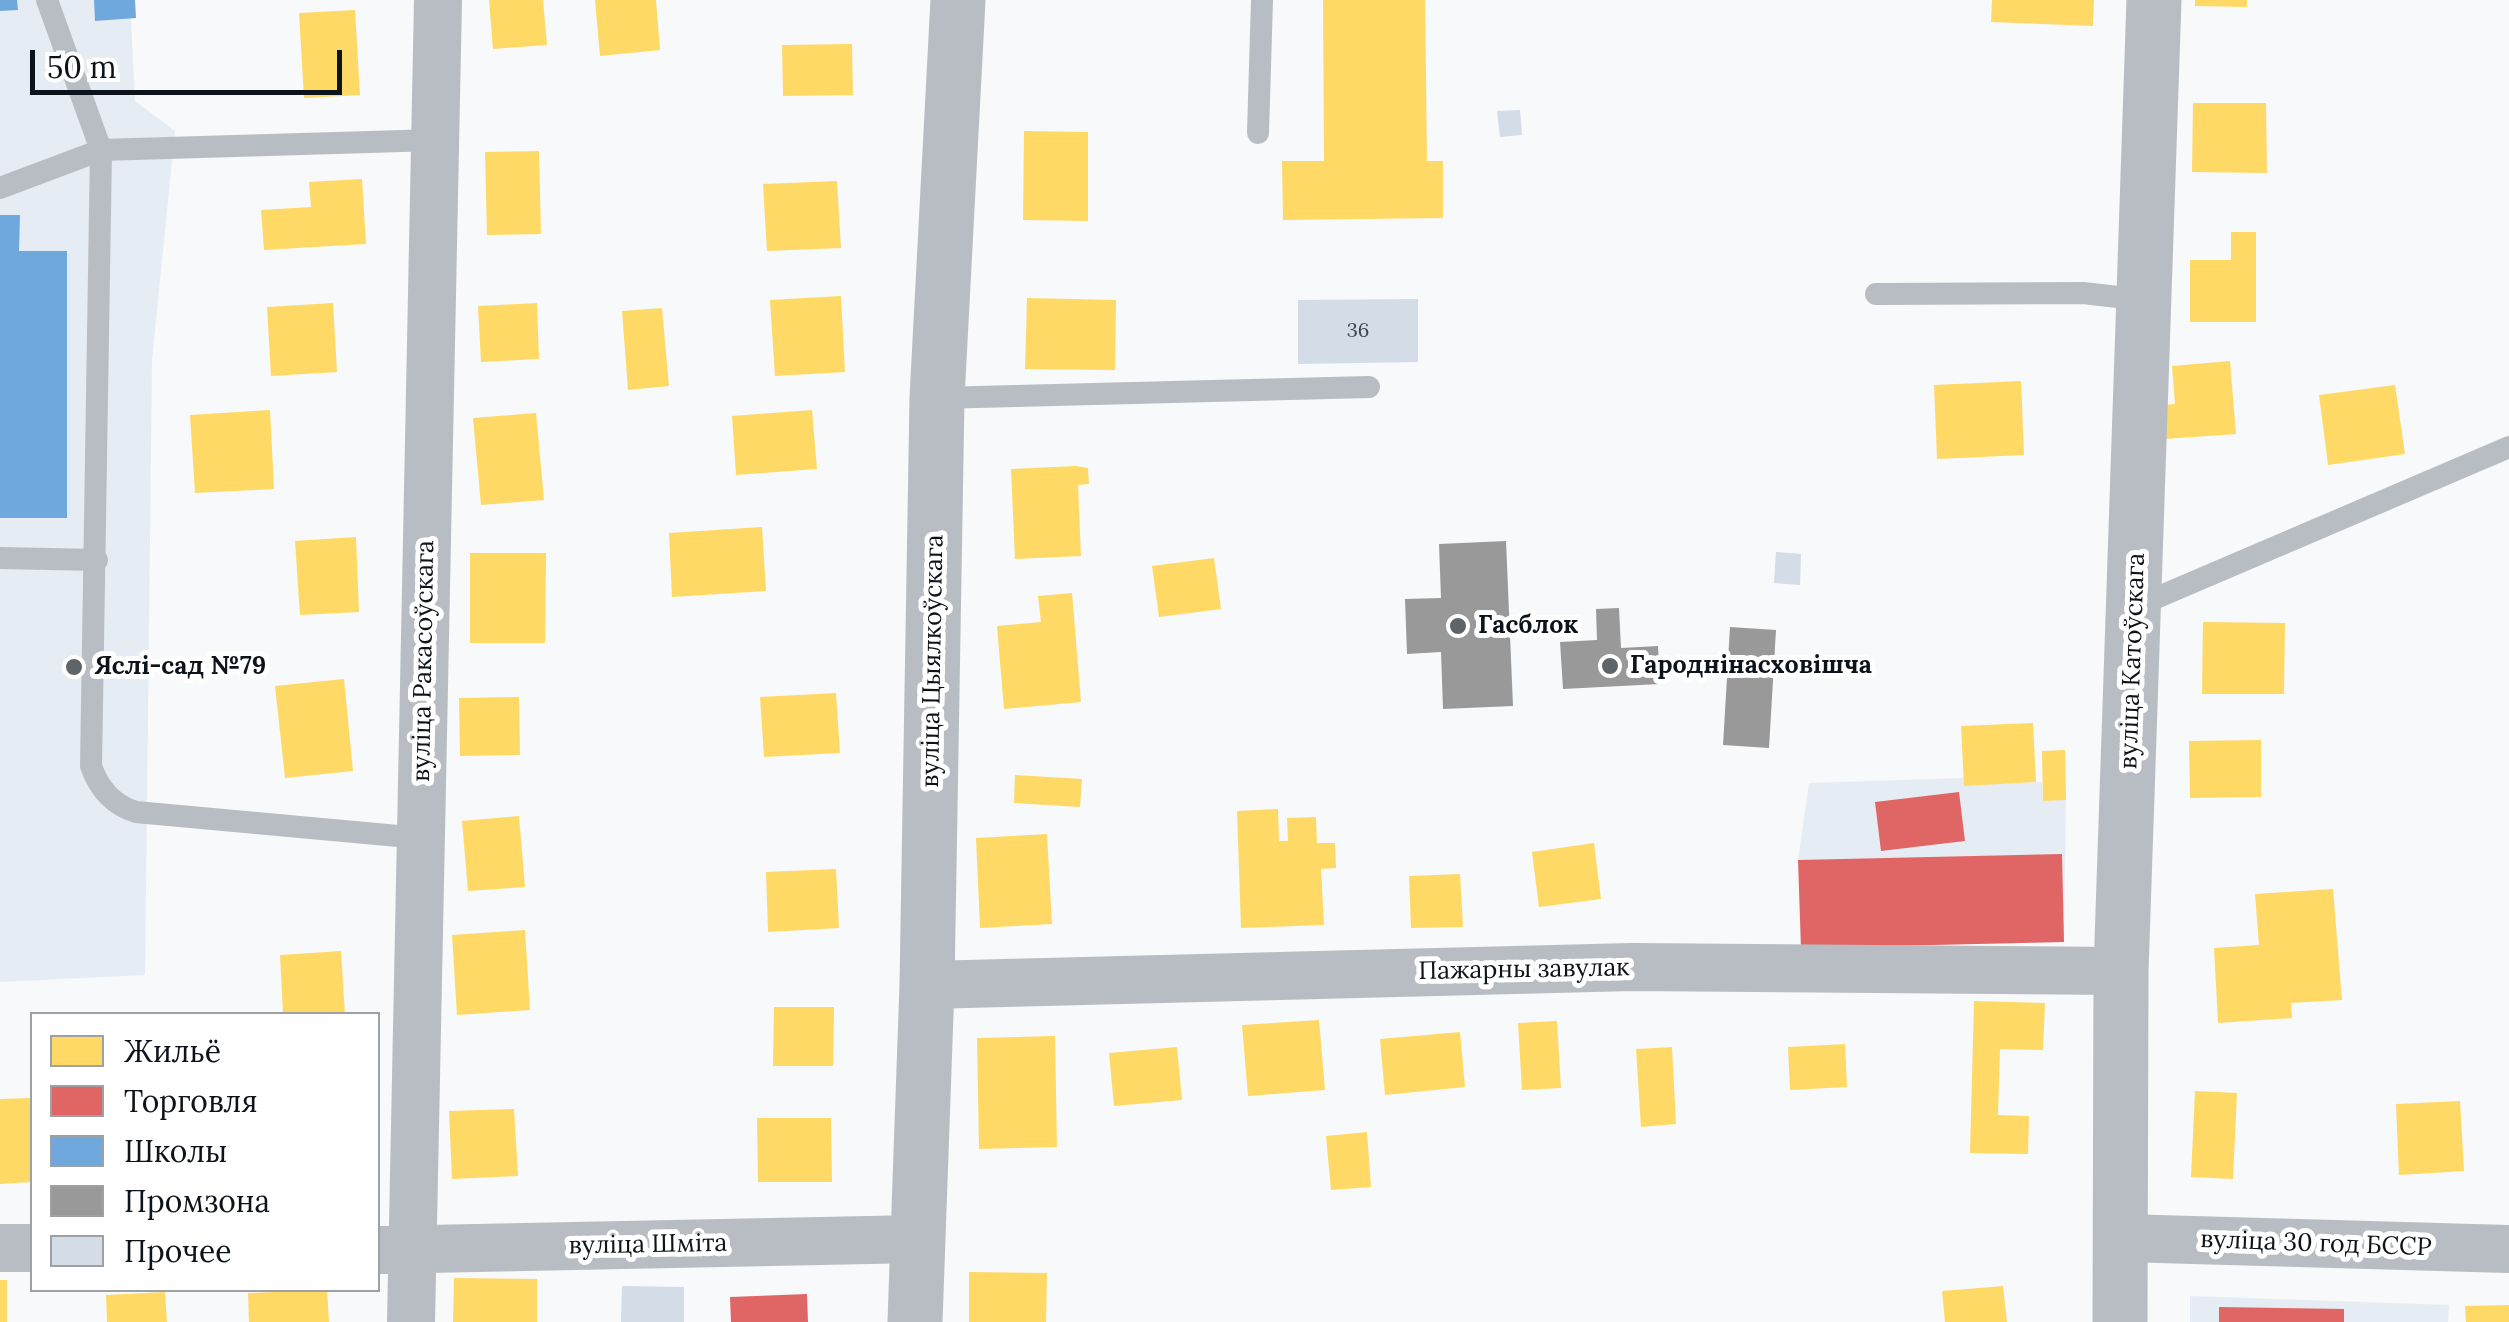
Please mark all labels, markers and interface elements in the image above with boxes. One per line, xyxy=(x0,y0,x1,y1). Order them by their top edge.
scale bar xyxy=(35,30,348,92)
text: 50 m xyxy=(47,48,117,86)
house number: 36 xyxy=(1347,319,1369,343)
street label: вуліца Цыялкоўскага xyxy=(916,534,950,788)
street label: вуліца Ракасоўскага xyxy=(407,540,441,782)
street label: вуліца Катоўскага xyxy=(2114,552,2152,770)
place label: Гасблок xyxy=(1478,611,1578,641)
marker: Гасблок xyxy=(1447,615,1469,637)
place label: Гароднінасховішча xyxy=(1630,651,1872,681)
place label: Яслі-сад №79 xyxy=(94,652,266,682)
marker: Гароднінасховішча xyxy=(1599,655,1621,677)
marker: Яслі-сад №79 xyxy=(63,656,85,678)
street label: Пажарны завулак xyxy=(1418,953,1630,987)
legend xyxy=(30,1012,380,1292)
text: Жильё xyxy=(124,1032,221,1070)
text: Торговля xyxy=(124,1082,258,1120)
text: Школы xyxy=(124,1132,227,1170)
text: Промзона xyxy=(124,1182,270,1220)
street label: вуліца 30 год БССР xyxy=(2200,1225,2432,1263)
street label: вуліца Шміта xyxy=(568,1229,728,1261)
text: Прочее xyxy=(124,1232,231,1270)

